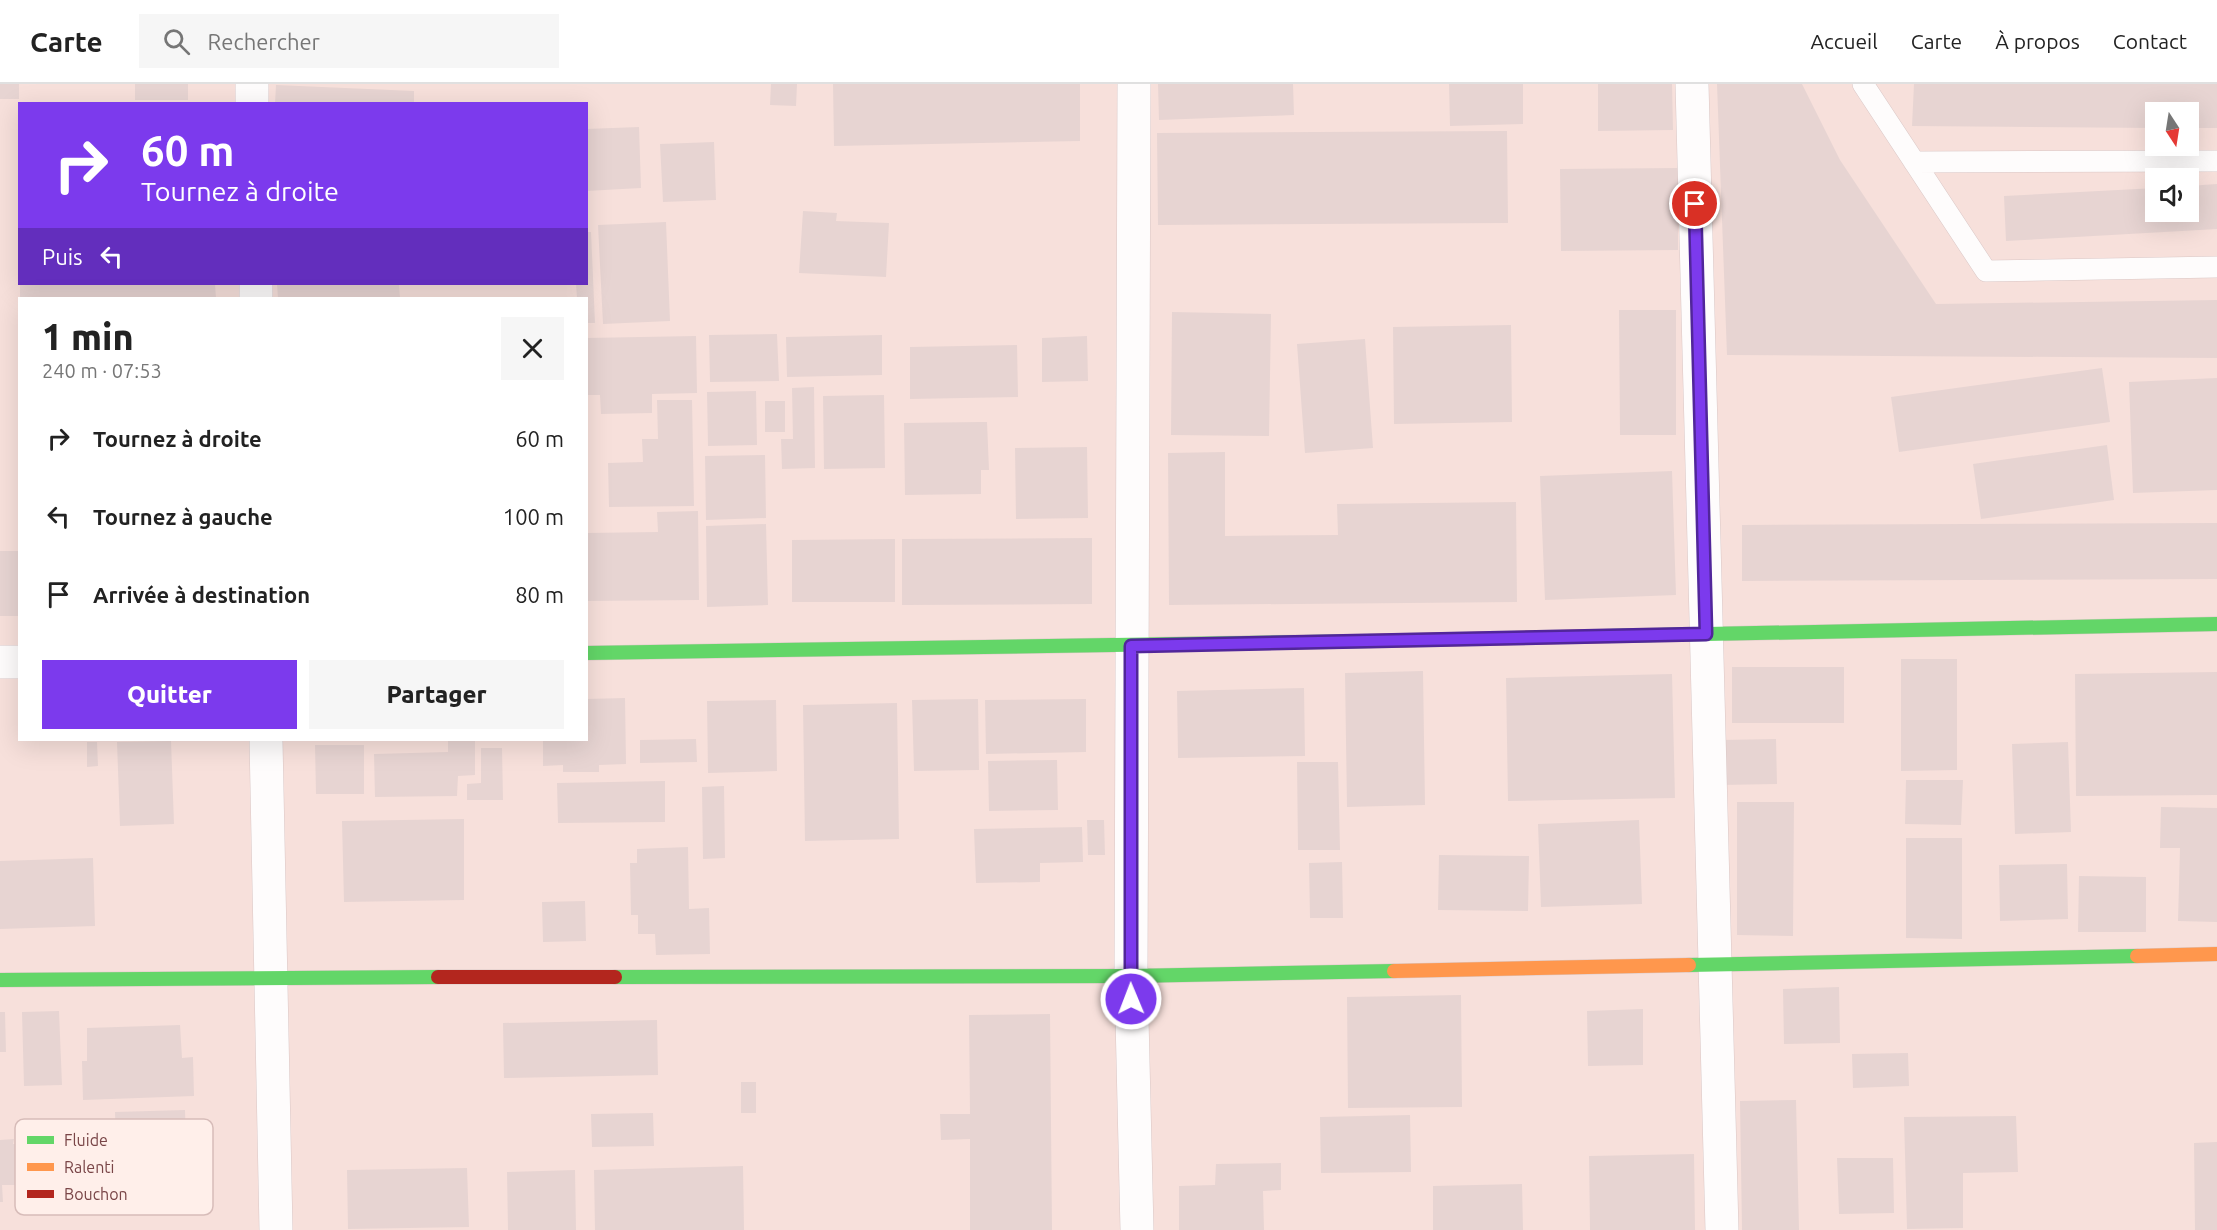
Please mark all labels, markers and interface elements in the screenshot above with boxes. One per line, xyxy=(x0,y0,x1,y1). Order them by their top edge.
search box xyxy=(139,14,559,68)
icon: search xyxy=(160,25,193,58)
text: Carte xyxy=(30,26,103,57)
text: Rechercher xyxy=(208,29,320,54)
text: Accueil xyxy=(1810,29,1878,53)
text: Carte xyxy=(1911,29,1962,53)
text: À propos xyxy=(1995,29,2080,53)
text: Contact xyxy=(2113,29,2187,53)
north arrow xyxy=(2145,102,2199,156)
map controls xyxy=(2145,102,2199,222)
icon: right xyxy=(42,126,120,204)
text: 60 m xyxy=(141,127,235,174)
button: sound xyxy=(2145,168,2199,222)
text: Tournez à droite xyxy=(141,176,339,206)
pin xyxy=(1669,178,1720,229)
icon: arrive xyxy=(1678,187,1711,220)
icon: left xyxy=(95,240,128,273)
text: Puis xyxy=(42,244,83,269)
text: 1 min xyxy=(42,316,134,357)
button: close xyxy=(501,317,564,380)
text: 240 m · 07:53 xyxy=(42,359,162,382)
icon: right xyxy=(42,422,75,455)
text: Tournez à droite xyxy=(93,426,262,451)
text: 60 m xyxy=(515,426,564,451)
icon: left xyxy=(42,500,75,533)
text: Tournez à gauche xyxy=(93,504,273,529)
text: 100 m xyxy=(503,504,564,529)
icon: arrive xyxy=(42,578,75,611)
text: Arrivée à destination xyxy=(93,582,310,607)
text: 80 m xyxy=(515,582,564,607)
button: Quitter xyxy=(42,660,297,729)
button: Partager xyxy=(309,660,564,729)
position arrow xyxy=(1099,967,1163,1031)
legend xyxy=(15,1119,213,1215)
text: Fluide xyxy=(64,1131,108,1149)
text: Ralenti xyxy=(64,1158,115,1176)
text: Bouchon xyxy=(64,1185,128,1203)

